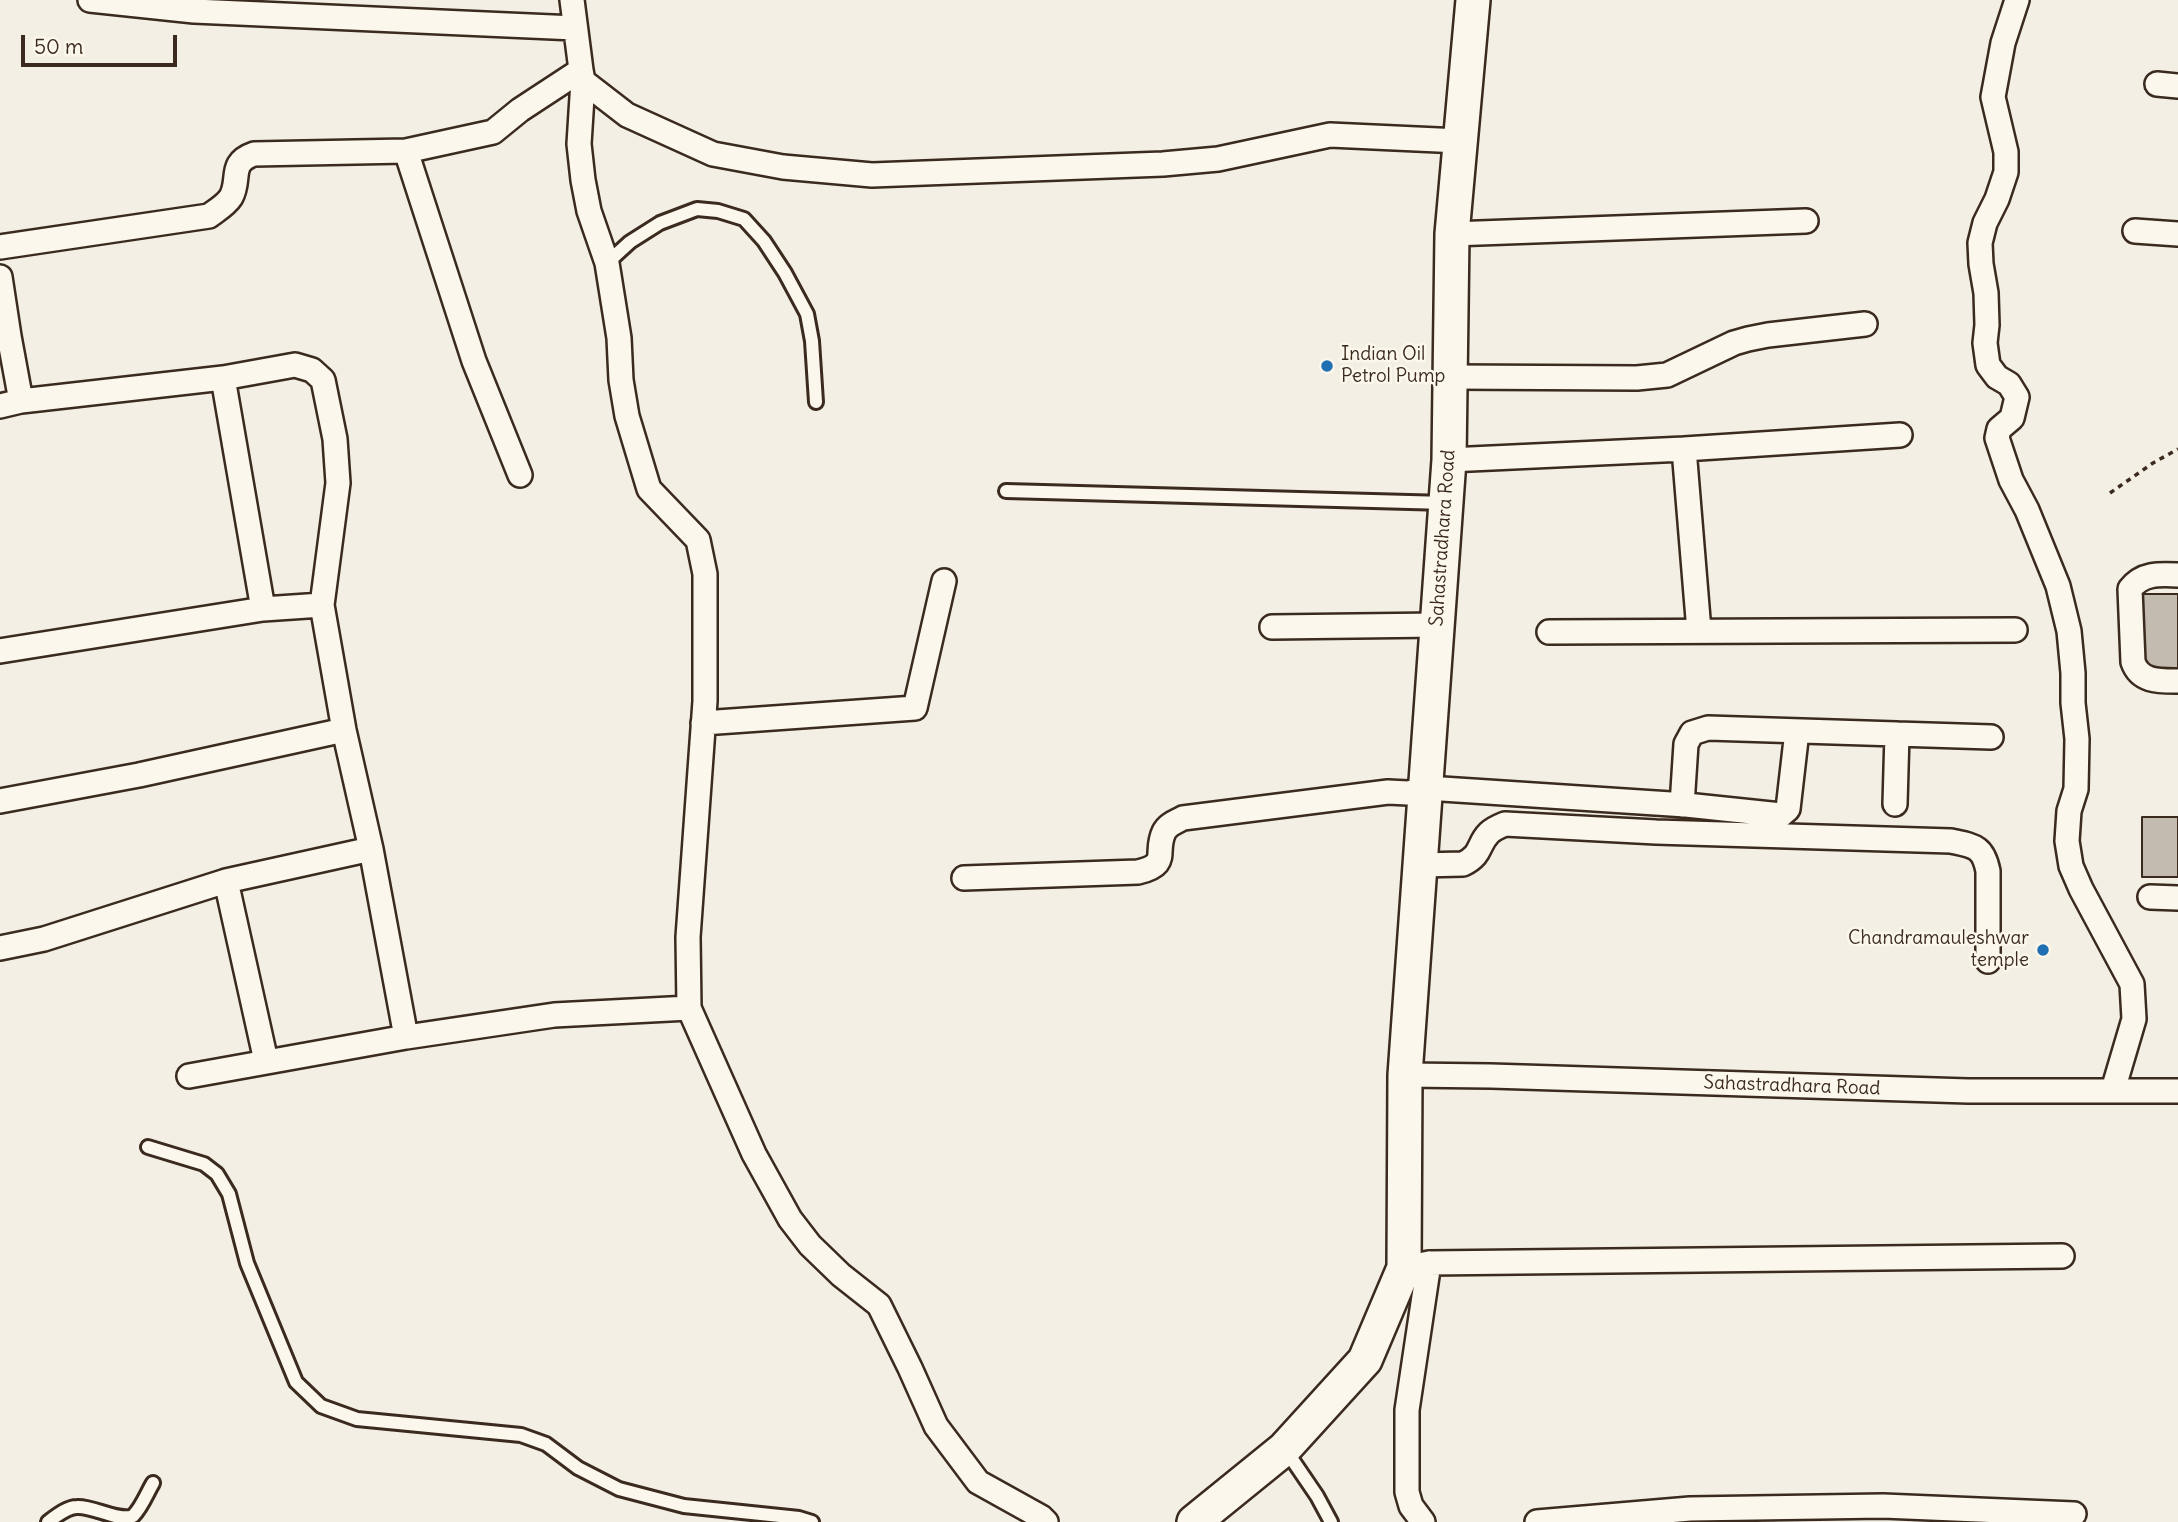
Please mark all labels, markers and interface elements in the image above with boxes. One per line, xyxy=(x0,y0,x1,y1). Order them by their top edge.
scale bar xyxy=(24,21,180,65)
text: 50 m xyxy=(34,33,83,60)
place label: Indian Oil Petrol Pump xyxy=(1341,344,1445,388)
marker: Indian Oil Petrol Pump xyxy=(1319,358,1335,374)
street label: Sahastradhara Road xyxy=(1425,449,1461,627)
place label: Chandramauleshwar temple xyxy=(1848,928,2029,972)
marker: Chandramauleshwar temple xyxy=(2035,942,2051,958)
street label: Sahastradhara Road xyxy=(1703,1072,1881,1100)

